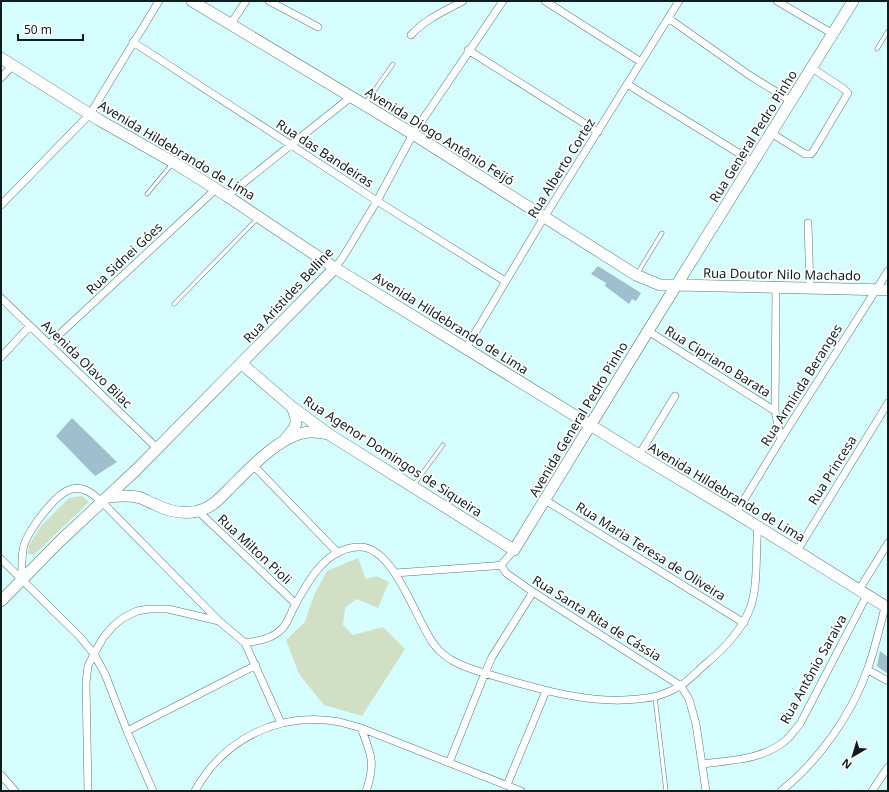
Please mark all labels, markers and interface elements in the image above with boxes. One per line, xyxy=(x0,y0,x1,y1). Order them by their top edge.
scale bar xyxy=(18,16,83,42)
text: 50 m xyxy=(24,21,52,38)
street label: Rua General Pedro Pinho xyxy=(705,66,801,206)
street label: Avenida Diogo Antônio Feijó xyxy=(362,83,518,189)
street label: Avenida Hildebrando de Lima xyxy=(95,96,259,204)
street label: Rua das Bandeiras xyxy=(273,115,377,191)
street label: Rua Alberto Cortez xyxy=(523,115,599,221)
street label: Rua Sidnei Góes xyxy=(82,218,166,298)
street label: Rua Aristides Belline xyxy=(239,243,337,347)
street label: Rua Doutor Nilo Machado xyxy=(703,264,861,284)
street label: Avenida Hildebrando de Lima xyxy=(370,268,532,378)
street label: Avenida Olavo Bilac xyxy=(38,316,136,412)
street label: Rua Cipriano Barata xyxy=(662,321,774,401)
street label: Rua Arminda Beranges xyxy=(756,321,846,449)
street label: Avenida General Pedro Pinho xyxy=(524,338,632,500)
street label: Rua Agenor Domingos de Siqueira xyxy=(300,391,486,521)
street label: Rua Princesa xyxy=(804,432,860,508)
street label: Avenida Hildebrando de Lima xyxy=(645,438,809,546)
street label: Rua Maria Teresa de Oliveira xyxy=(573,497,729,605)
street label: Rua Milton Pioli xyxy=(214,510,296,588)
street label: Rua Santa Rita de Cássia xyxy=(529,571,665,665)
street label: Rua Antônio Saraiva xyxy=(775,611,851,727)
north arrow xyxy=(833,736,873,776)
text: N xyxy=(838,756,855,773)

